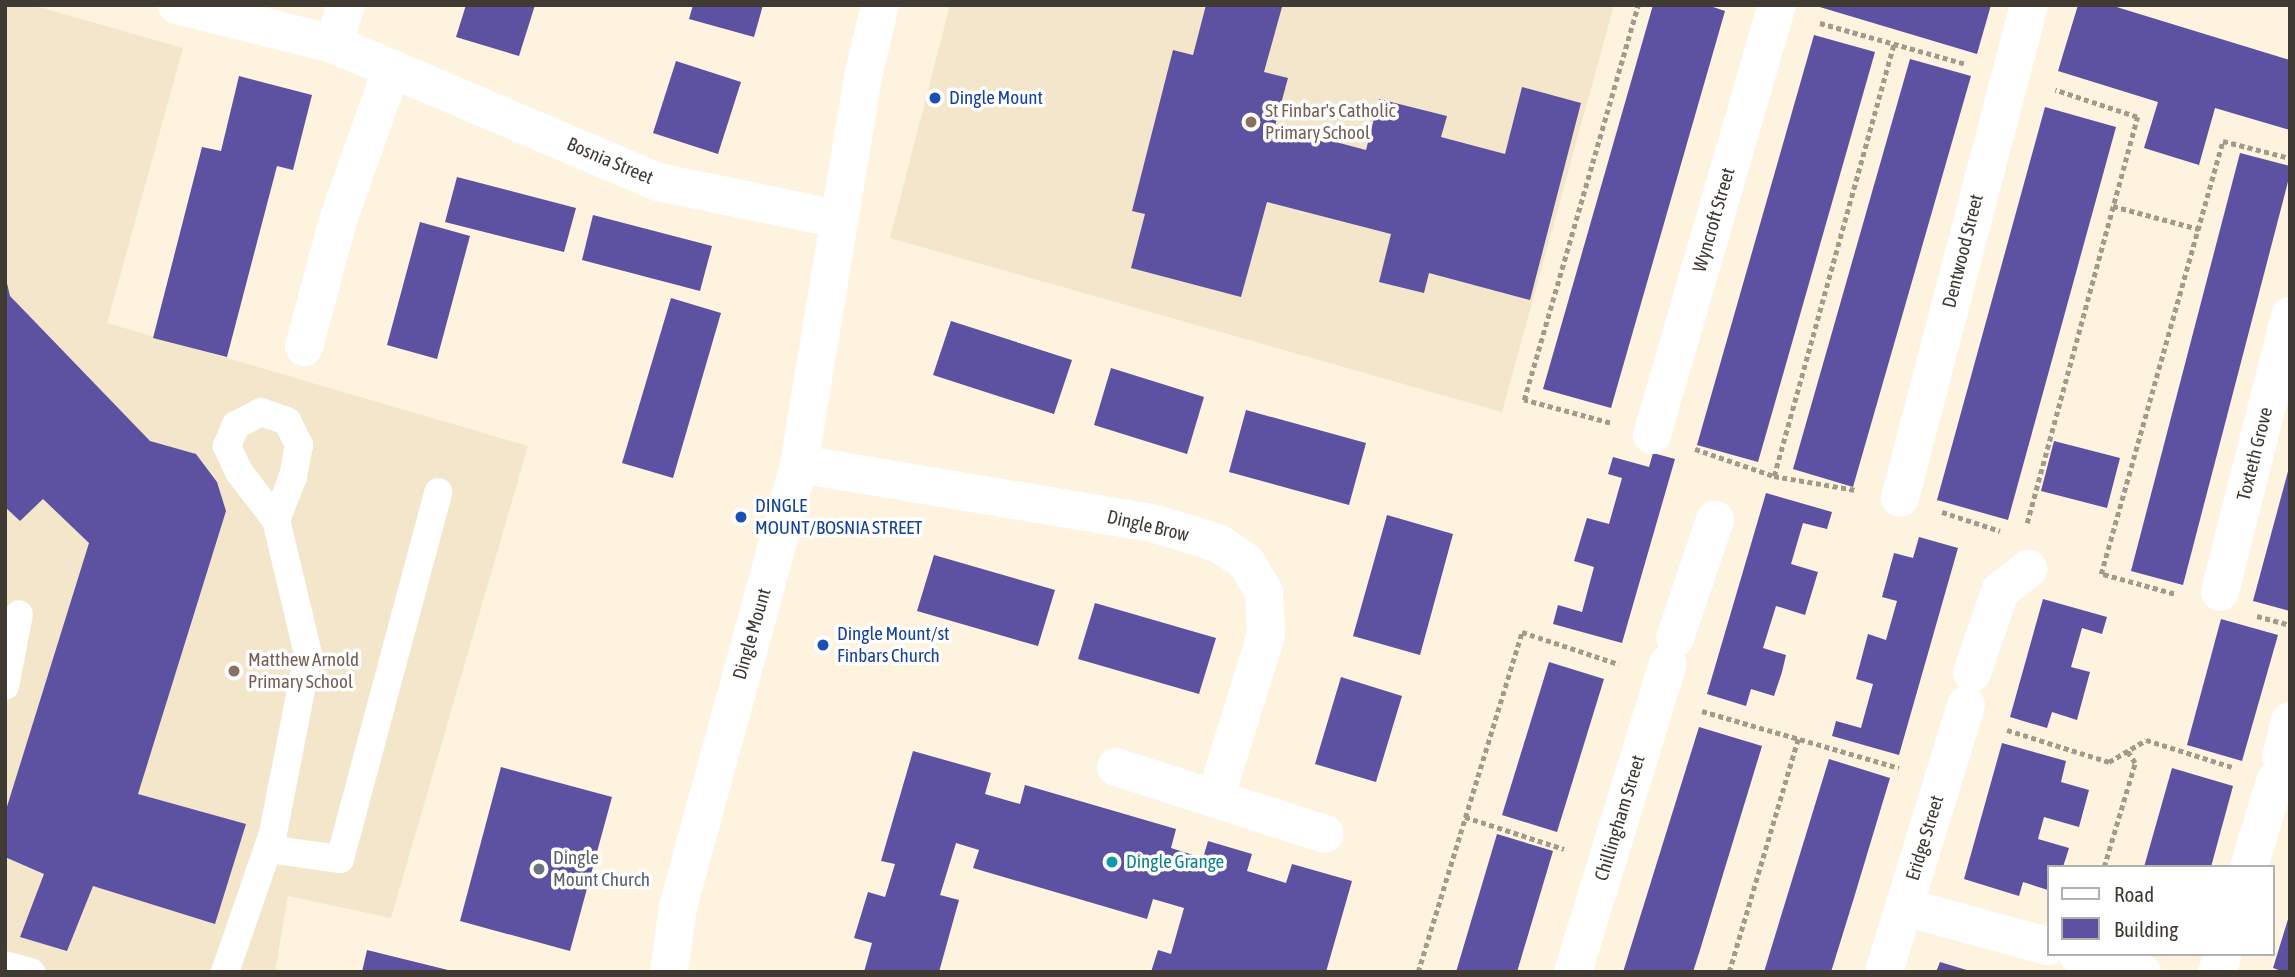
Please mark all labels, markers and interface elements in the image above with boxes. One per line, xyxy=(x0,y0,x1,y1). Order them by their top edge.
place label: Dingle Mount xyxy=(949,87,1043,109)
marker: Dingle Mount xyxy=(927,90,943,106)
place label: St Finbar's Catholic Primary School xyxy=(1265,100,1396,144)
marker: St Finbar's Catholic Primary School xyxy=(1243,114,1259,130)
street label: Bosnia Street xyxy=(564,133,656,189)
street label: Wyncroft Street xyxy=(1688,165,1740,275)
street label: Dentwood Street xyxy=(1938,192,1988,310)
street label: Toxteth Grove xyxy=(2232,405,2278,503)
place label: DINGLE MOUNT/BOSNIA STREET xyxy=(755,495,922,539)
street label: Dingle Brow xyxy=(1105,506,1191,546)
marker: DINGLE MOUNT/BOSNIA STREET xyxy=(733,509,749,525)
street label: Dingle Mount xyxy=(728,586,776,682)
place label: Dingle Mount/st Finbars Church xyxy=(837,623,950,667)
marker: Dingle Mount/st Finbars Church xyxy=(815,637,831,653)
place label: Matthew Arnold Primary School xyxy=(248,649,359,693)
marker: Matthew Arnold Primary School xyxy=(226,663,242,679)
street label: Chillingham Street xyxy=(1590,753,1650,883)
street label: Eridge Street xyxy=(1901,793,1949,883)
place label: Dingle Mount Church xyxy=(553,847,650,891)
place label: Dingle Grange xyxy=(1126,851,1224,873)
marker: Dingle Grange xyxy=(1104,854,1120,870)
marker: Dingle Mount Church xyxy=(531,861,547,877)
legend xyxy=(2046,865,2274,956)
text: Road xyxy=(2114,882,2154,906)
text: Building xyxy=(2114,917,2178,941)

